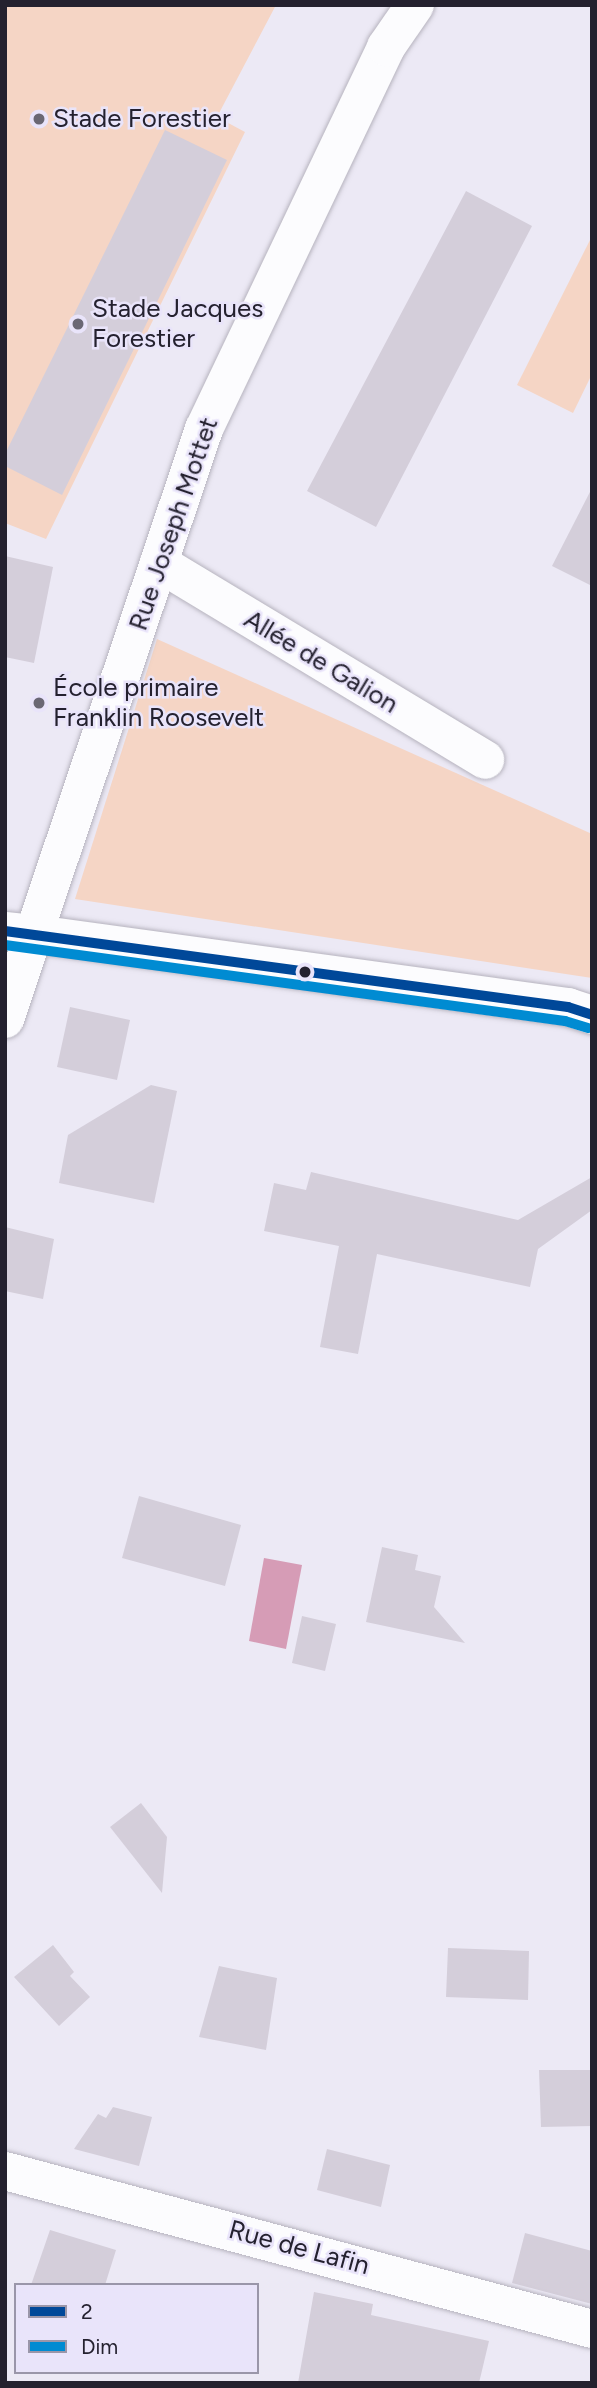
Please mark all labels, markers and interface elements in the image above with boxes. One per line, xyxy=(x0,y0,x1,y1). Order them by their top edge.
place label: Stade Forestier xyxy=(53,103,231,135)
marker: Stade Forestier xyxy=(31,111,47,127)
place label: Stade Jacques Forestier xyxy=(92,293,263,354)
marker: Stade Jacques Forestier xyxy=(70,316,86,332)
street label: Rue Joseph Mottet xyxy=(123,413,225,635)
street label: Allée de Galion xyxy=(238,604,404,720)
place label: École primaire Franklin Roosevelt xyxy=(53,672,264,734)
marker: École primaire Franklin Roosevelt xyxy=(31,695,47,711)
unlabelled marker xyxy=(298,965,312,979)
street label: Rue de Lafin xyxy=(225,2214,373,2282)
legend xyxy=(14,2283,259,2374)
text: 2 xyxy=(81,2299,93,2324)
text: Dim xyxy=(81,2334,118,2359)

